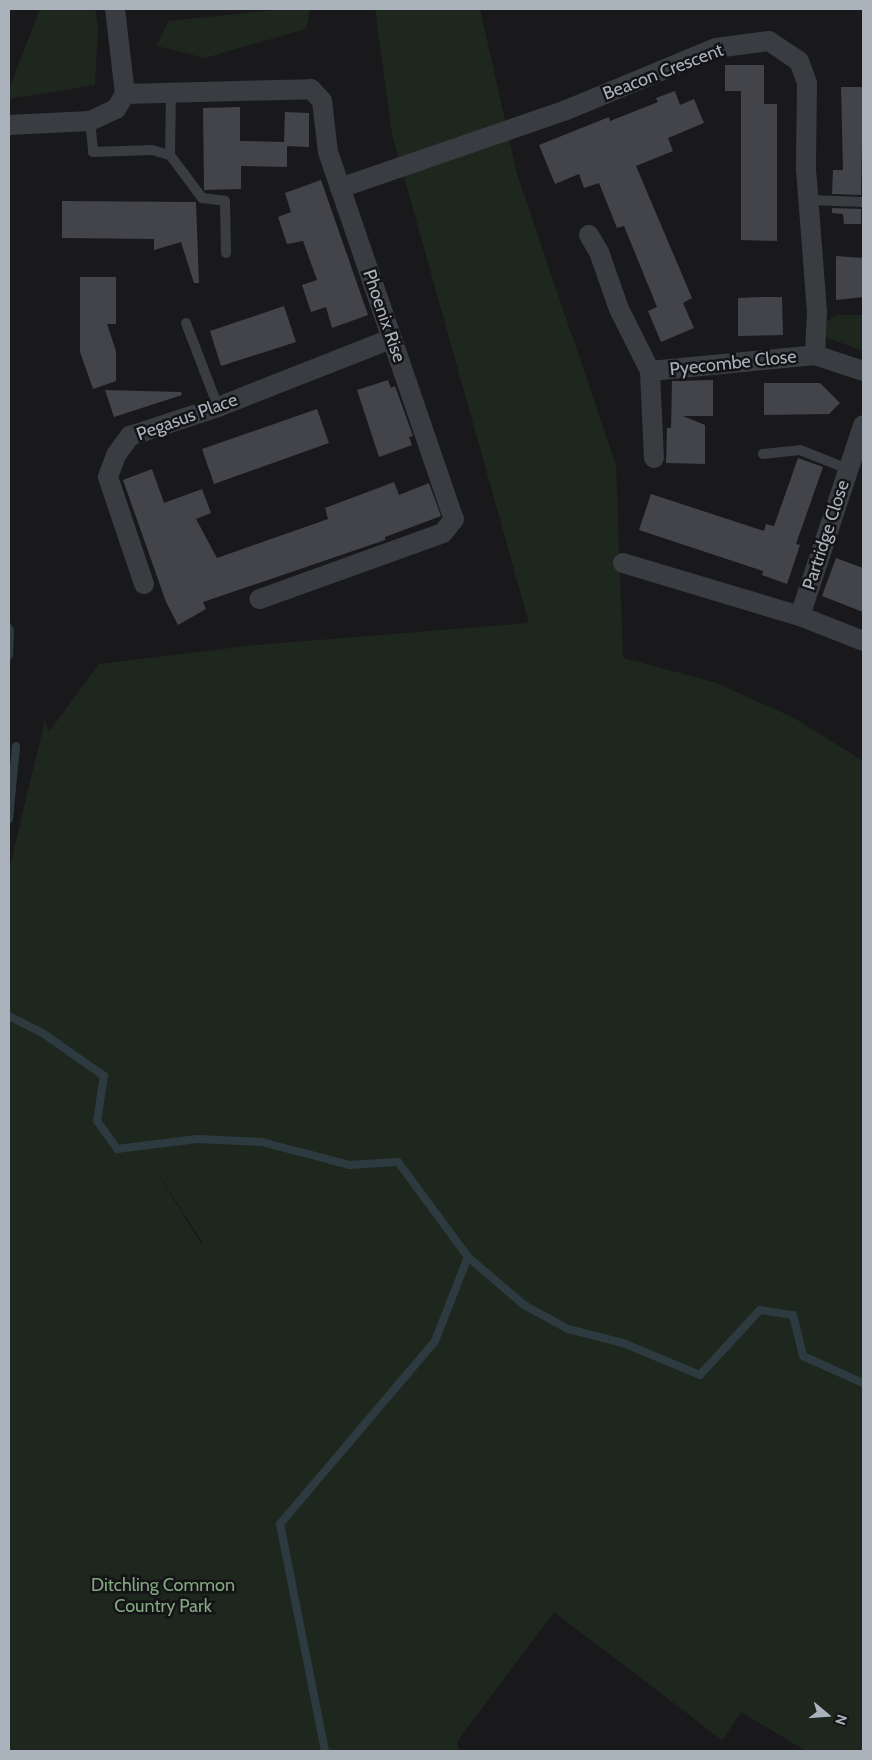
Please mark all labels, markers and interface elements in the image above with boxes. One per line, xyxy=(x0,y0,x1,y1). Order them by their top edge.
street label: Beacon Crescent xyxy=(600,39,726,105)
street label: Phoenix Rise xyxy=(358,267,410,365)
street label: Pyecombe Close xyxy=(669,346,797,380)
street label: Pegasus Place xyxy=(134,389,240,445)
street label: Partridge Close xyxy=(798,477,854,593)
park label: Ditchling Common Country Park xyxy=(91,1575,235,1618)
north arrow xyxy=(802,1690,852,1740)
text: N xyxy=(831,1712,851,1727)

